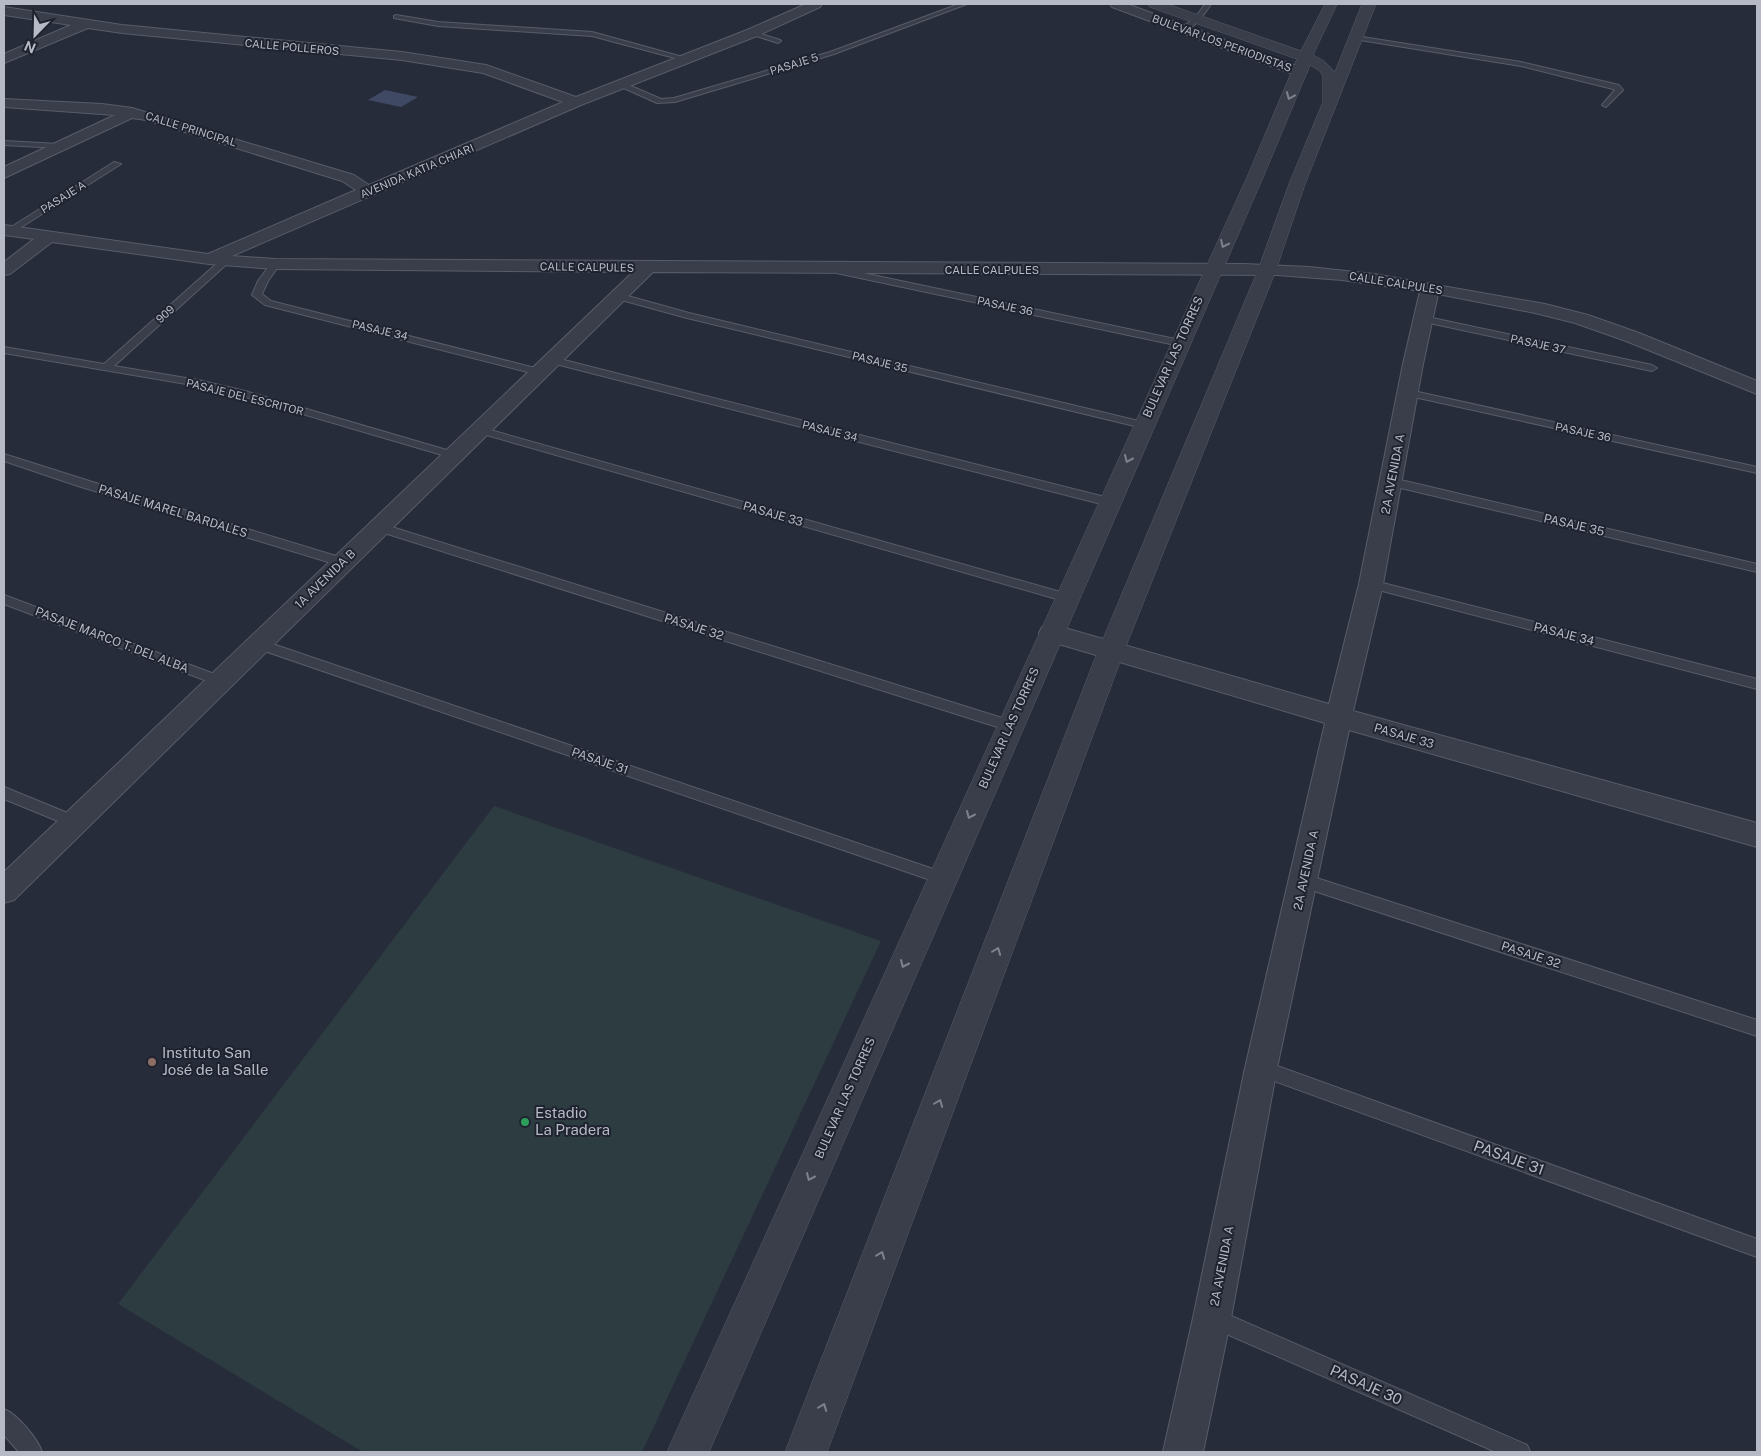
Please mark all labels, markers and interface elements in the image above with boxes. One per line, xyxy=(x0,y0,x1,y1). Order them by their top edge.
north arrow xyxy=(10,10,60,60)
street label: BULEVAR LOS PERIODISTAS xyxy=(1151,12,1293,74)
text: N xyxy=(22,37,38,56)
street label: CALLE POLLEROS xyxy=(244,37,340,57)
street label: PASAJE 5 xyxy=(768,51,820,77)
one-way arrow xyxy=(1285,91,1296,100)
street label: CALLE PRINCIPAL xyxy=(144,109,238,149)
street label: AVENIDA KATIA CHIARI xyxy=(358,142,476,200)
street label: PASAJE A xyxy=(38,178,88,216)
one-way arrow xyxy=(1220,239,1230,248)
street label: CALLE CALPULES xyxy=(540,260,634,274)
street label: CALLE CALPULES xyxy=(945,264,1039,276)
street label: CALLE CALPULES xyxy=(1348,270,1444,296)
street label: PASAJE 36 xyxy=(976,294,1034,318)
street label: BULEVAR LAS TORRES xyxy=(1140,294,1206,420)
street label: 909 xyxy=(153,303,177,325)
street label: PASAJE 34 xyxy=(351,318,409,342)
street label: PASAJE 37 xyxy=(1509,332,1567,356)
street label: PASAJE 35 xyxy=(851,349,909,375)
street label: PASAJE DEL ESCRITOR xyxy=(185,377,305,417)
street label: PASAJE 34 xyxy=(801,418,859,444)
street label: PASAJE 36 xyxy=(1554,420,1612,444)
street label: 2A AVENIDA A xyxy=(1378,432,1408,515)
one-way arrow xyxy=(1124,454,1135,463)
street label: PASAJE MAREL BARDALES xyxy=(97,482,249,540)
street label: PASAJE 33 xyxy=(741,499,805,529)
street label: PASAJE 35 xyxy=(1542,511,1606,539)
street label: 1A AVENIDA B xyxy=(292,547,358,611)
street label: PASAJE MARCO T. DEL ALBA xyxy=(33,604,191,676)
street label: PASAJE 32 xyxy=(663,611,725,643)
street label: PASAJE 34 xyxy=(1532,620,1596,648)
street label: BULEVAR LAS TORRES xyxy=(976,665,1042,791)
street label: PASAJE 33 xyxy=(1372,721,1436,751)
street label: PASAJE 31 xyxy=(570,745,630,777)
one-way arrow xyxy=(966,810,977,819)
street label: 2A AVENIDA A xyxy=(1291,828,1321,911)
street label: PASAJE 32 xyxy=(1500,939,1562,971)
one-way arrow xyxy=(991,947,1001,956)
one-way arrow xyxy=(900,959,911,968)
street label: BULEVAR LAS TORRES xyxy=(812,1035,878,1161)
place label: Instituto San José de la Salle xyxy=(162,1044,268,1078)
marker: Instituto San José de la Salle xyxy=(146,1056,158,1068)
one-way arrow xyxy=(933,1099,943,1108)
place label: Estadio La Pradera xyxy=(535,1104,610,1138)
marker: Estadio La Pradera xyxy=(519,1116,531,1128)
street label: PASAJE 31 xyxy=(1471,1137,1547,1178)
one-way arrow xyxy=(806,1172,817,1181)
street label: 2A AVENIDA A xyxy=(1207,1224,1237,1307)
one-way arrow xyxy=(875,1251,885,1260)
street label: PASAJE 30 xyxy=(1328,1361,1405,1408)
one-way arrow xyxy=(817,1403,828,1412)

